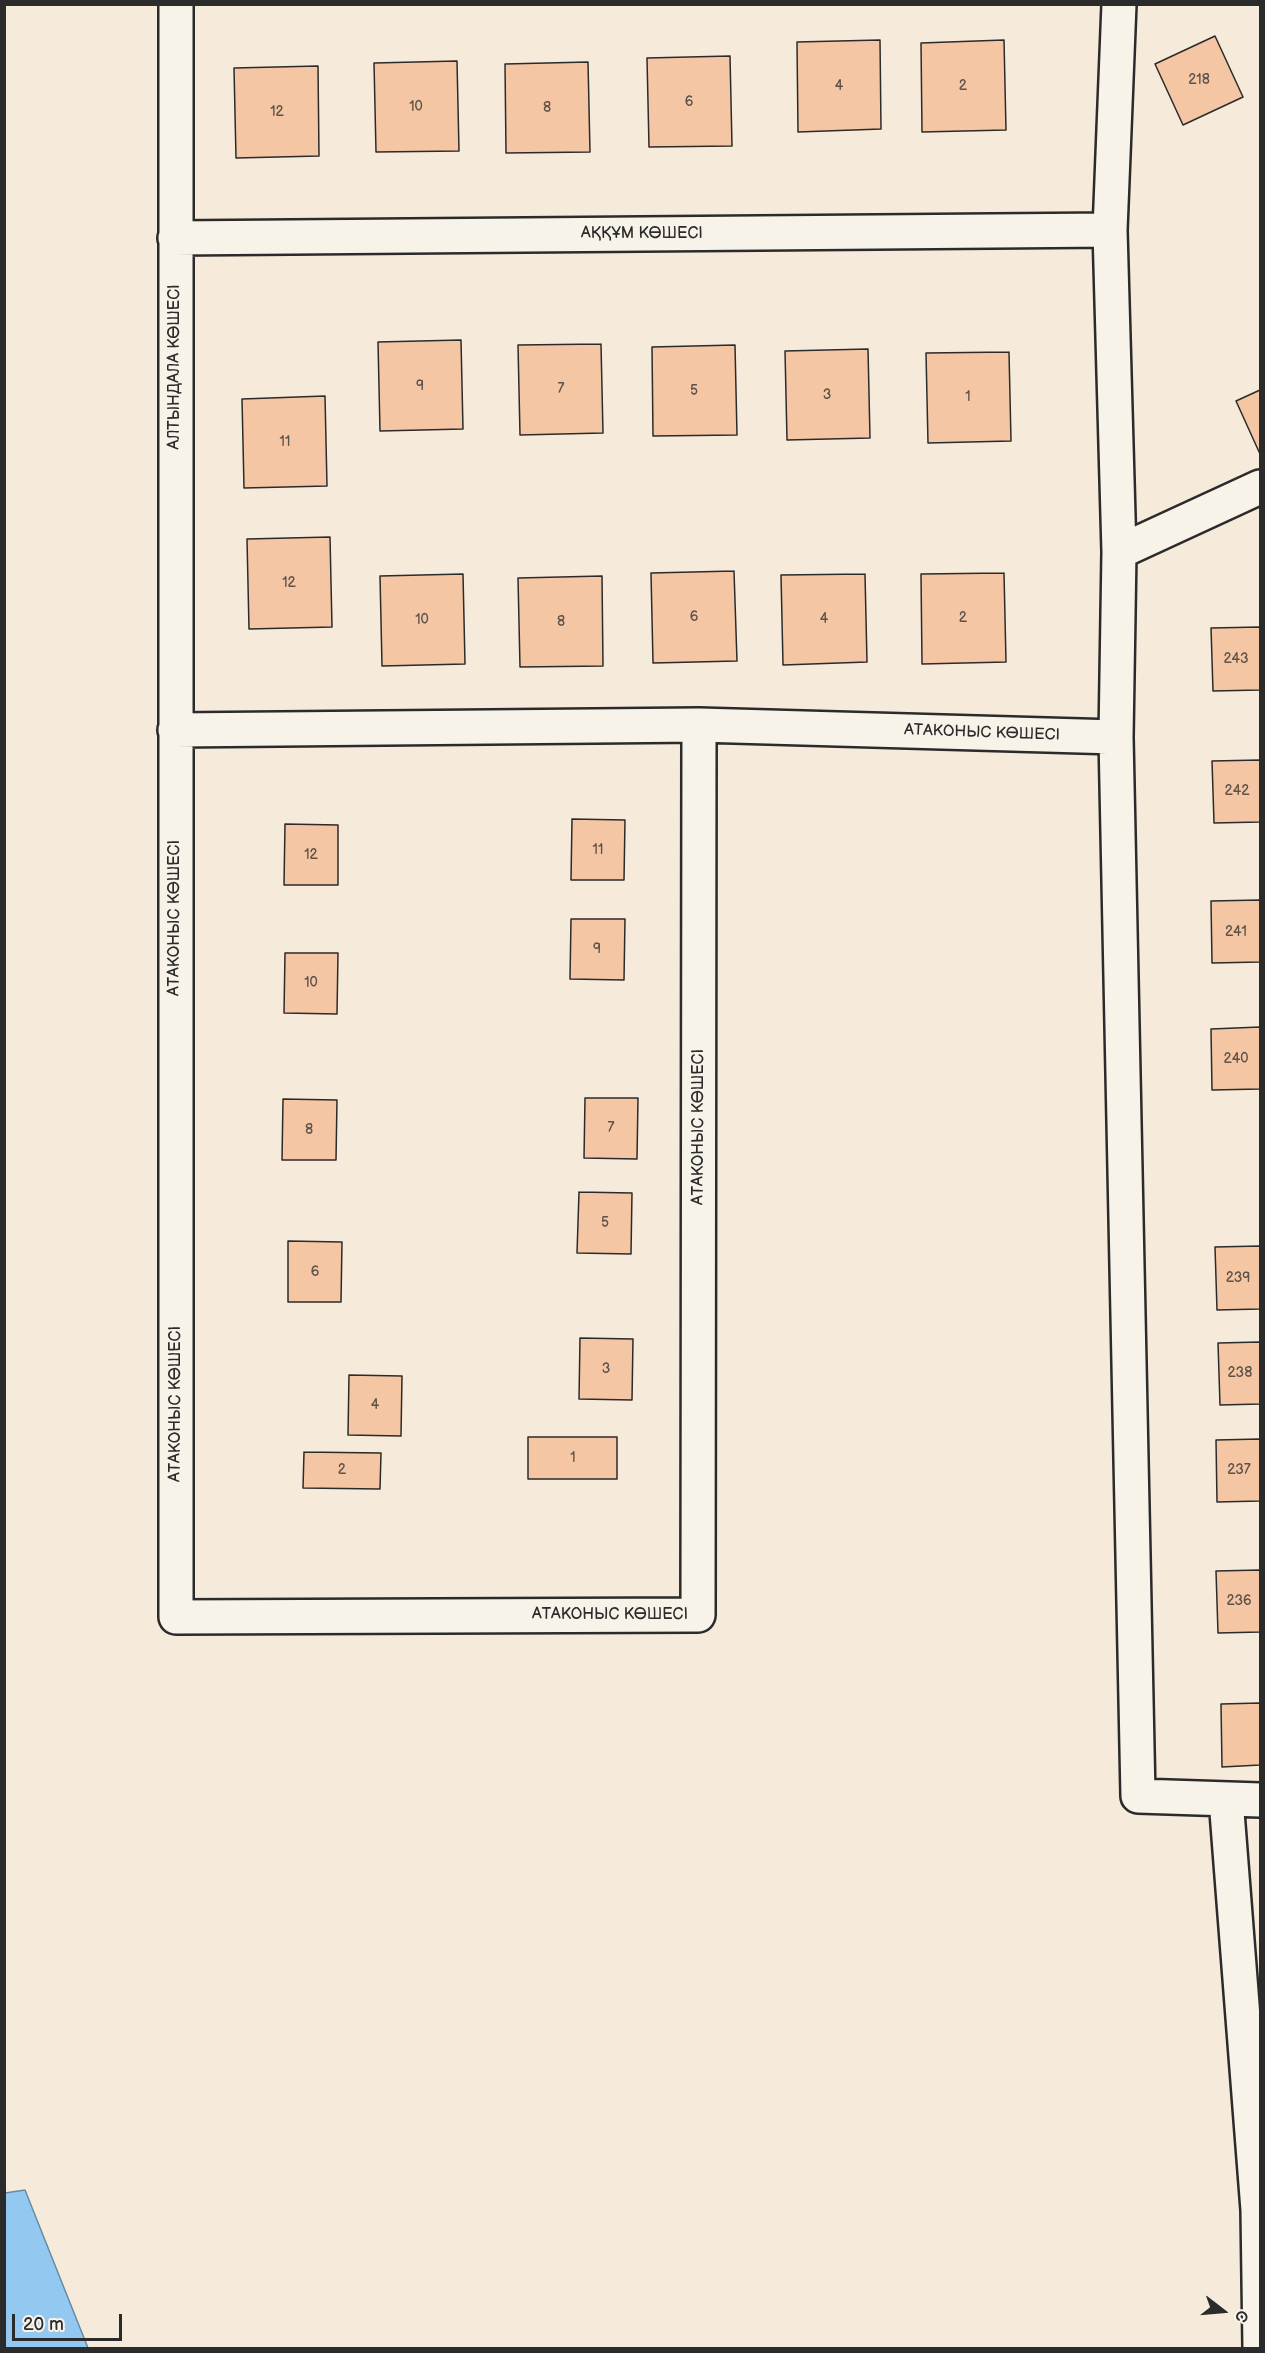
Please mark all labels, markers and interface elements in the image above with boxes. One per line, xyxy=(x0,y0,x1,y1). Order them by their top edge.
house number: 218 xyxy=(1188,72,1210,88)
house number: 4 xyxy=(835,78,843,94)
house number: 2 xyxy=(959,78,967,94)
house number: 6 xyxy=(685,94,693,110)
house number: 10 xyxy=(409,99,423,115)
house number: 8 xyxy=(543,100,551,116)
house number: 12 xyxy=(270,104,284,120)
street label: АҚҚҰМ КӨШЕСІ xyxy=(581,224,703,244)
street label: АЛТЫНДАЛА КӨШЕСІ xyxy=(165,284,185,450)
house number: 9 xyxy=(416,378,424,394)
house number: 7 xyxy=(558,381,564,397)
house number: 5 xyxy=(690,383,698,399)
house number: 3 xyxy=(823,387,831,403)
house number: 1 xyxy=(965,389,971,405)
house number: 11 xyxy=(280,434,290,450)
house number: 12 xyxy=(282,575,296,591)
house number: 6 xyxy=(690,609,698,625)
house number: 2 xyxy=(959,610,967,626)
house number: 4 xyxy=(820,611,828,627)
house number: 10 xyxy=(415,612,429,628)
house number: 8 xyxy=(557,614,565,630)
house number: 243 xyxy=(1223,651,1249,667)
street label: АТАКОНЫС КӨШЕСІ xyxy=(904,721,1060,745)
house number: 242 xyxy=(1225,783,1249,799)
street label: АТАКОНЫС КӨШЕСІ xyxy=(165,840,185,996)
house number: 11 xyxy=(593,842,603,858)
house number: 12 xyxy=(304,847,318,863)
house number: 241 xyxy=(1225,924,1247,940)
house number: 9 xyxy=(593,941,601,957)
house number: 10 xyxy=(304,975,318,991)
street label: АТАКОНЫС КӨШЕСІ xyxy=(689,1049,709,1205)
house number: 240 xyxy=(1224,1051,1248,1067)
house number: 7 xyxy=(608,1120,614,1136)
house number: 8 xyxy=(305,1122,313,1138)
house number: 5 xyxy=(601,1215,609,1231)
house number: 6 xyxy=(311,1264,319,1280)
house number: 239 xyxy=(1226,1270,1250,1286)
street label: АТАКОНЫС КӨШЕСІ xyxy=(166,1326,186,1482)
house number: 3 xyxy=(602,1361,610,1377)
house number: 238 xyxy=(1228,1365,1252,1381)
house number: 4 xyxy=(371,1397,379,1413)
house number: 1 xyxy=(570,1450,576,1466)
house number: 2 xyxy=(338,1462,346,1478)
house number: 237 xyxy=(1227,1462,1251,1478)
house number: 236 xyxy=(1226,1593,1252,1609)
street label: АТАКОНЫС КӨШЕСІ xyxy=(532,1605,688,1625)
north arrow xyxy=(1193,2281,1253,2341)
scale bar xyxy=(15,2302,124,2340)
text: С xyxy=(1230,2308,1251,2324)
text: 20 m xyxy=(23,2314,64,2335)

